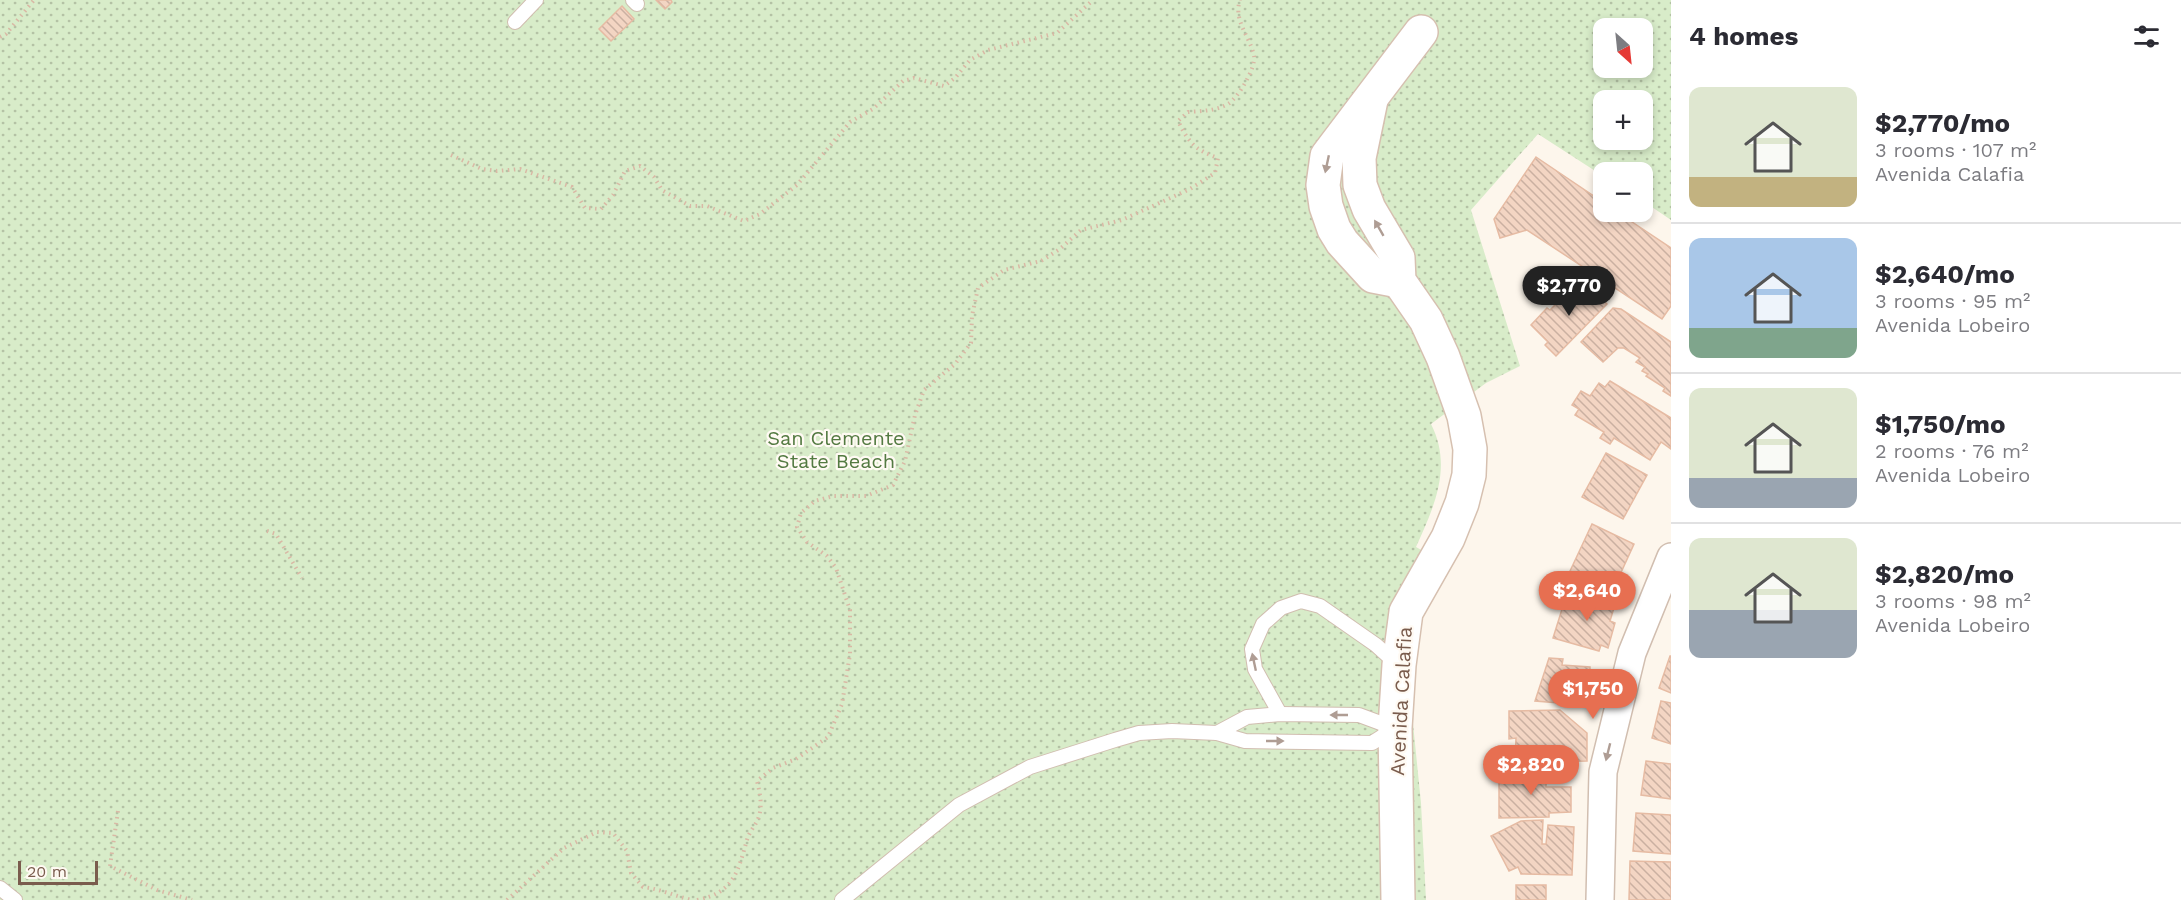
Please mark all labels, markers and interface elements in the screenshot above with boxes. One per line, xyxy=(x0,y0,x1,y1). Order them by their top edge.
north arrow xyxy=(1593,18,1653,78)
map controls xyxy=(1593,18,1653,222)
icon: filters xyxy=(2130,20,2163,53)
text: 4 homes xyxy=(1689,21,1798,51)
button: + xyxy=(1593,90,1653,150)
text: $2,770/mo xyxy=(1875,108,2010,138)
icon: home xyxy=(1737,111,1809,183)
text: 3 rooms · 107 m² xyxy=(1875,138,2036,162)
one-way arrow xyxy=(1322,155,1331,174)
button: − xyxy=(1593,162,1653,222)
text: Avenida Calafia xyxy=(1875,162,2024,186)
one-way arrow xyxy=(1374,219,1384,236)
text: $2,640/mo xyxy=(1875,259,2015,289)
icon: home xyxy=(1737,262,1809,334)
pin: $2,770 xyxy=(1520,266,1618,317)
text: $2,770 xyxy=(1537,273,1601,297)
text: 3 rooms · 95 m² xyxy=(1875,289,2030,313)
text: Avenida Lobeiro xyxy=(1875,313,2030,337)
text: $1,750/mo xyxy=(1875,409,2006,439)
icon: home xyxy=(1737,412,1809,484)
park label: San Clemente State Beach xyxy=(767,426,905,473)
text: 2 rooms · 76 m² xyxy=(1875,439,2028,463)
text: Avenida Lobeiro xyxy=(1875,463,2030,487)
text: $2,820/mo xyxy=(1875,559,2014,589)
icon: home xyxy=(1737,562,1809,634)
pin: $2,640 xyxy=(1538,571,1636,622)
text: $2,640 xyxy=(1553,578,1621,602)
text: 3 rooms · 98 m² xyxy=(1875,589,2031,613)
text: Avenida Lobeiro xyxy=(1875,613,2030,637)
street label: Avenida Calafia xyxy=(1385,626,1417,776)
one-way arrow xyxy=(1249,653,1259,671)
pin: $1,750 xyxy=(1544,669,1642,720)
text: $1,750 xyxy=(1562,676,1624,700)
one-way arrow xyxy=(1330,710,1349,720)
one-way arrow xyxy=(1265,736,1284,746)
one-way arrow xyxy=(1603,743,1613,761)
pin: $2,820 xyxy=(1482,745,1580,796)
text: $2,820 xyxy=(1497,752,1565,776)
scale bar xyxy=(18,858,98,886)
text: 20 m xyxy=(27,862,67,881)

